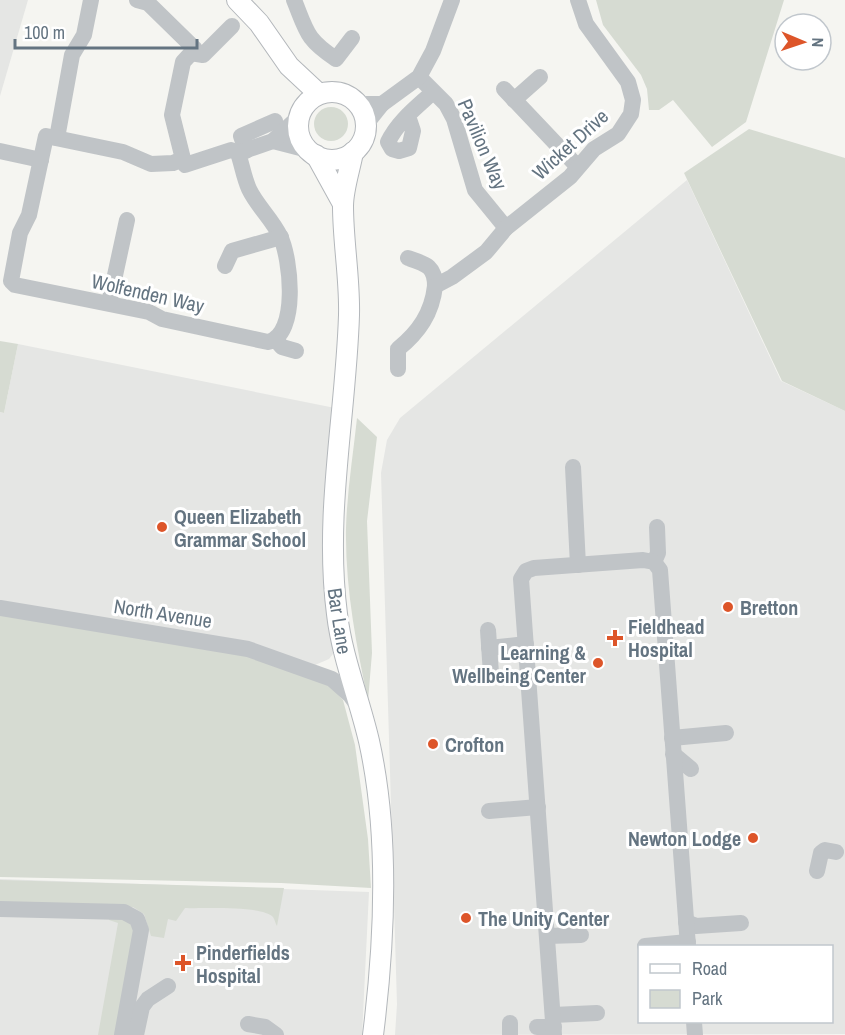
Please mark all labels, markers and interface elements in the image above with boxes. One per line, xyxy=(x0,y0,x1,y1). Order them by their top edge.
scale bar xyxy=(15,12,196,50)
north arrow xyxy=(773,12,833,72)
text: 100 m xyxy=(24,20,65,45)
text: N xyxy=(807,37,829,48)
street label: Pavilion Way xyxy=(452,95,514,194)
street label: Wicket Drive xyxy=(526,103,614,185)
street label: Wolfenden Way xyxy=(89,267,208,319)
place label: Queen Elizabeth Grammar School xyxy=(174,503,306,553)
marker: Queen Elizabeth Grammar School xyxy=(155,520,169,534)
street label: Bar Lane xyxy=(321,586,359,656)
street label: North Avenue xyxy=(112,592,214,634)
place label: Bretton xyxy=(740,594,798,621)
marker: Bretton xyxy=(721,600,735,614)
place label: Fieldhead Hospital xyxy=(628,613,705,663)
marker: Fieldhead Hospital xyxy=(606,629,624,647)
place label: Learning & Wellbeing Center xyxy=(452,639,587,689)
marker: Learning & Wellbeing Center xyxy=(591,656,605,670)
place label: Crofton xyxy=(445,731,504,758)
marker: Crofton xyxy=(426,737,440,751)
place label: Newton Lodge xyxy=(628,825,741,852)
marker: Newton Lodge xyxy=(746,831,760,845)
place label: The Unity Center xyxy=(478,905,610,932)
marker: The Unity Center xyxy=(459,911,473,925)
place label: Pinderfields Hospital xyxy=(196,939,290,989)
legend xyxy=(638,945,833,1023)
marker: Pinderfields Hospital xyxy=(174,954,192,972)
text: Road xyxy=(692,956,727,981)
text: Park xyxy=(692,986,723,1011)

